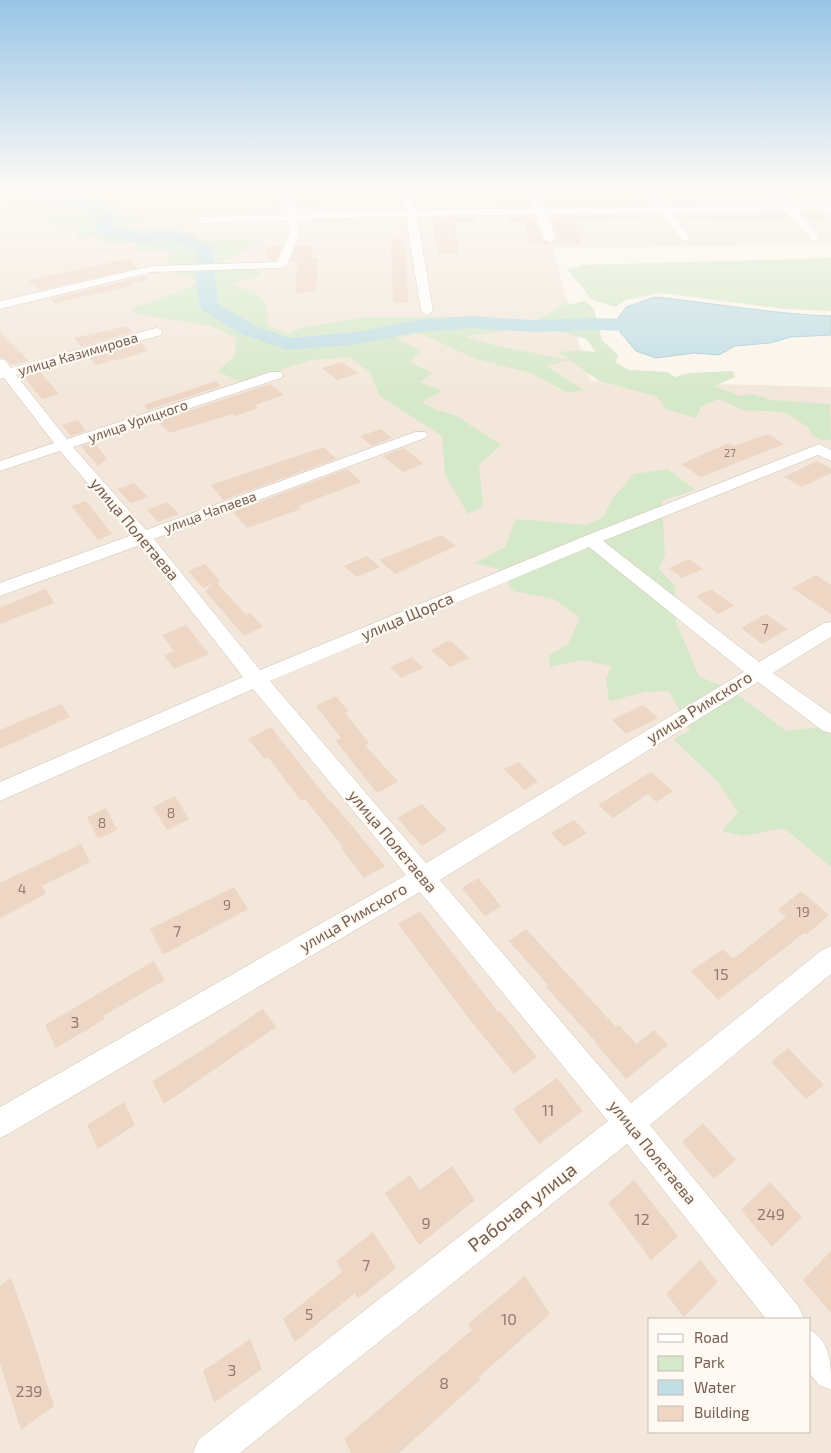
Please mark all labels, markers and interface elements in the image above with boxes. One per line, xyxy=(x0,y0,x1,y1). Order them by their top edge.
street label: улица Казимирова xyxy=(16,328,140,379)
street label: улица Урицкого xyxy=(86,396,190,446)
house number: 27 xyxy=(724,446,736,459)
street label: улица Полетаева xyxy=(86,473,184,585)
street label: улица Чапаева xyxy=(161,487,259,536)
street label: улица Щорса xyxy=(358,588,456,644)
house number: 7 xyxy=(761,620,769,637)
street label: улица Римского xyxy=(642,666,756,748)
street label: улица Полетаева xyxy=(344,785,442,897)
house number: 8 xyxy=(167,804,175,821)
house number: 8 xyxy=(98,814,106,831)
street label: улица Римского xyxy=(296,878,410,956)
house number: 4 xyxy=(18,880,26,897)
house number: 9 xyxy=(223,896,231,913)
house number: 19 xyxy=(796,903,810,920)
house number: 7 xyxy=(173,921,181,940)
house number: 15 xyxy=(714,964,728,983)
house number: 3 xyxy=(71,1012,79,1031)
street label: улица Полетаева xyxy=(605,1096,701,1208)
house number: 11 xyxy=(542,1100,554,1119)
street label: Рабочая улица xyxy=(463,1157,581,1257)
house number: 249 xyxy=(757,1204,785,1223)
house number: 12 xyxy=(634,1209,650,1228)
house number: 9 xyxy=(421,1213,431,1232)
house number: 7 xyxy=(362,1255,370,1274)
house number: 5 xyxy=(305,1304,313,1323)
house number: 10 xyxy=(501,1309,517,1328)
legend xyxy=(648,1318,811,1433)
text: Road xyxy=(694,1328,729,1346)
text: Park xyxy=(694,1353,725,1371)
house number: 3 xyxy=(228,1360,236,1379)
house number: 8 xyxy=(439,1373,449,1392)
text: Water xyxy=(694,1378,736,1396)
house number: 239 xyxy=(15,1381,43,1400)
text: Building xyxy=(694,1403,750,1421)

